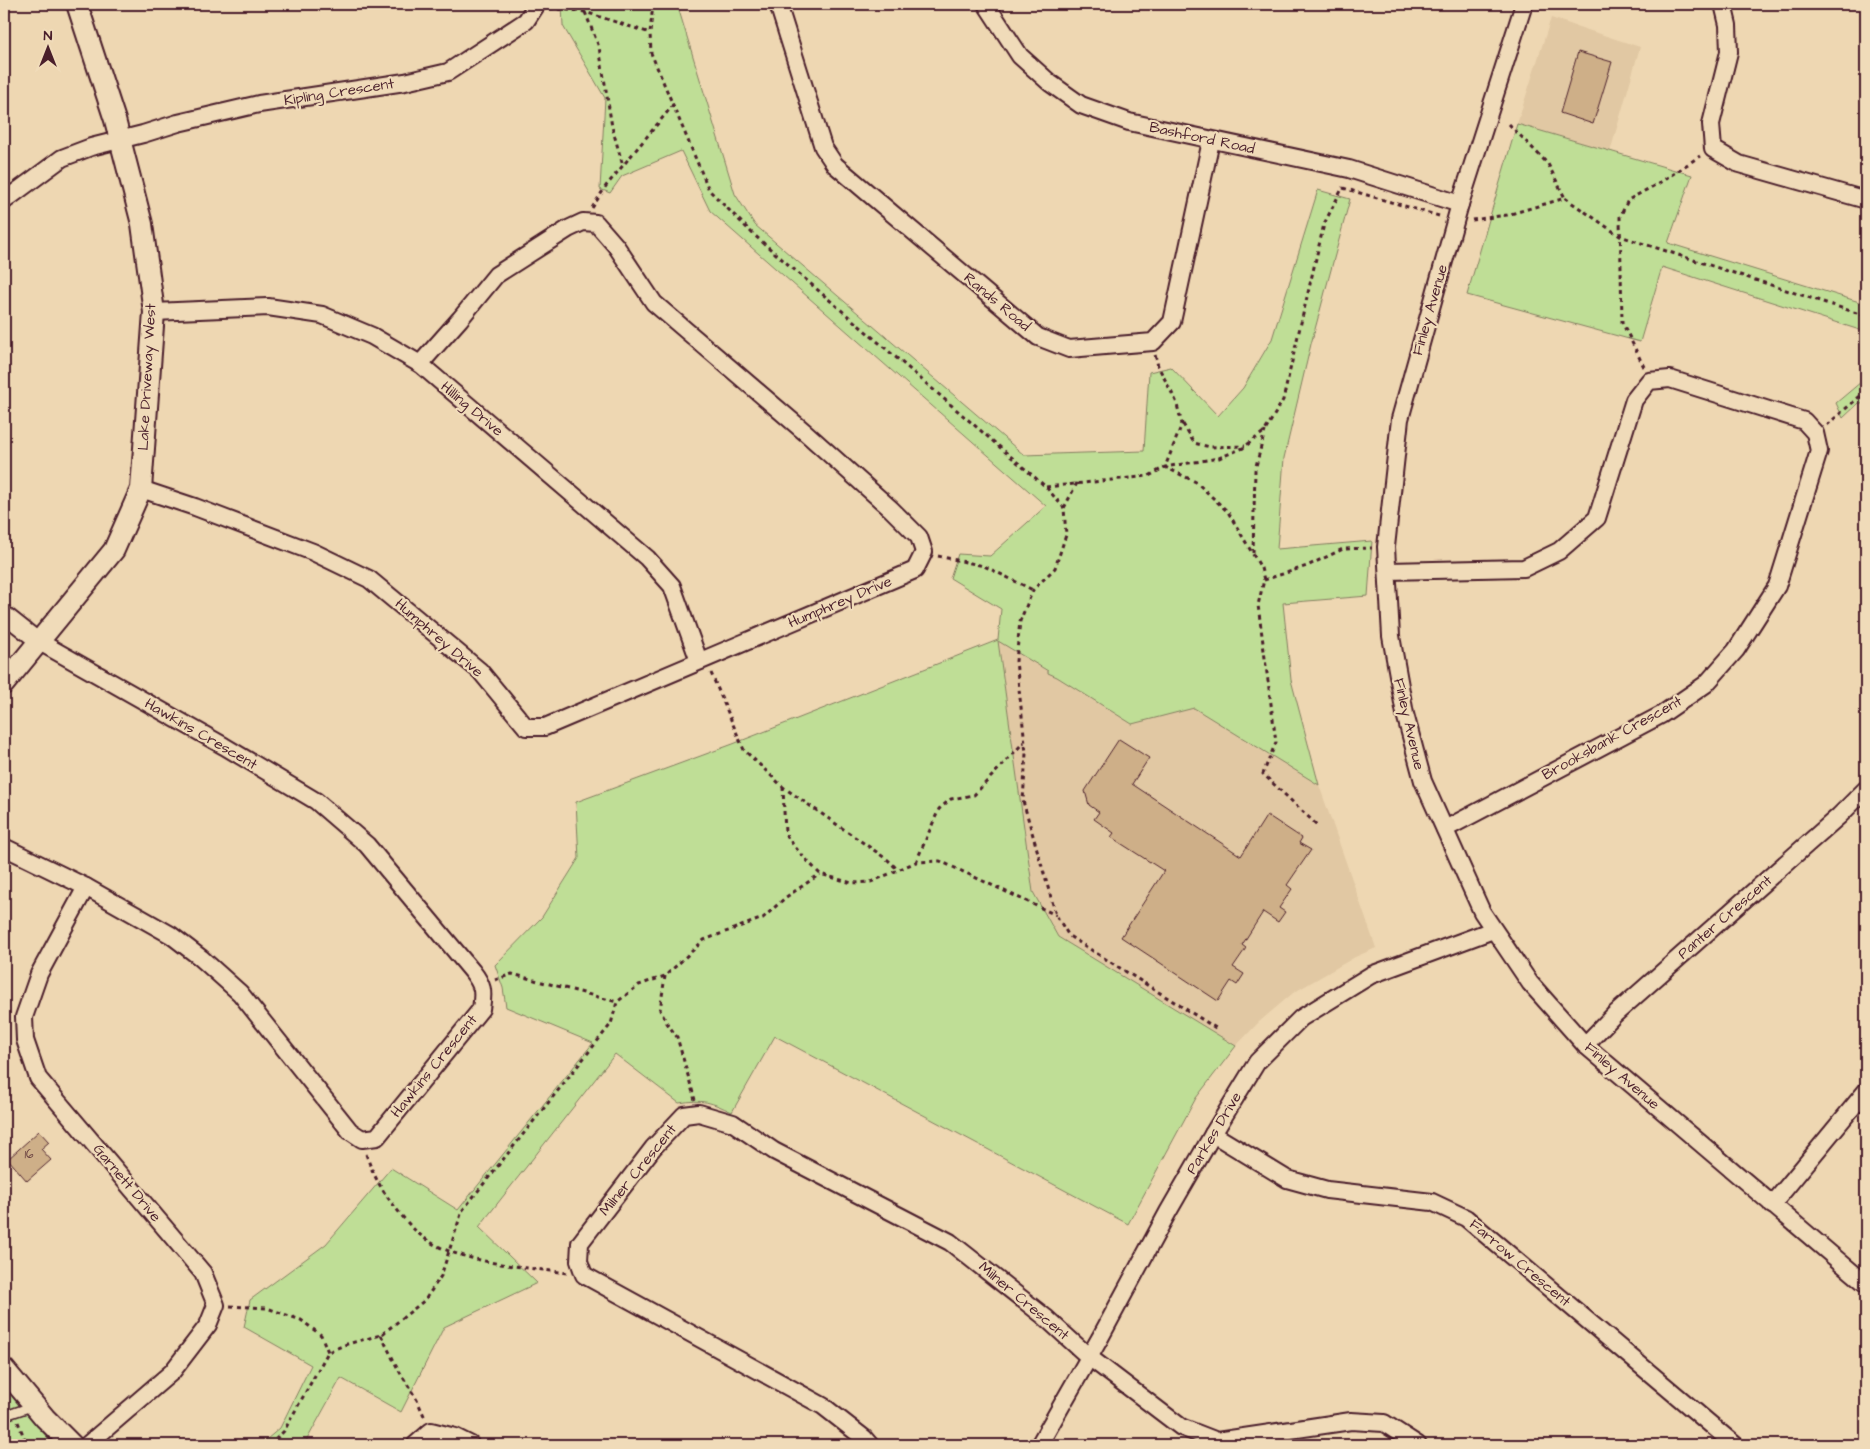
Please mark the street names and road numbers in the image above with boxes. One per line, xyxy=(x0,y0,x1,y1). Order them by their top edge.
street label: Kipling Crescent xyxy=(282,73,396,112)
street label: Bashford Road xyxy=(1147,117,1257,159)
street label: Finley Avenue xyxy=(1407,262,1454,358)
street label: Rands Road xyxy=(959,268,1035,336)
street label: Lake Driveway West xyxy=(133,303,162,451)
street label: Hilling Drive xyxy=(436,377,508,442)
street label: Humphrey Drive xyxy=(785,571,896,634)
street label: Humphrey Drive xyxy=(390,594,488,683)
street label: Finley Avenue xyxy=(1387,676,1430,772)
street label: Brooksbank Crescent xyxy=(1538,691,1686,785)
street label: Hawkins Crescent xyxy=(141,693,261,775)
street label: Panter Crescent xyxy=(1673,870,1777,964)
street label: Hawkins Crescent xyxy=(386,1010,482,1122)
street label: Finley Avenue xyxy=(1579,1037,1664,1115)
street label: Parkes Drive xyxy=(1181,1088,1247,1178)
street label: Milner Crescent xyxy=(594,1120,682,1220)
street label: Garnett Drive xyxy=(88,1139,166,1227)
street label: Farrow Crescent xyxy=(1465,1214,1575,1312)
street label: Milner Crescent xyxy=(974,1257,1074,1345)

